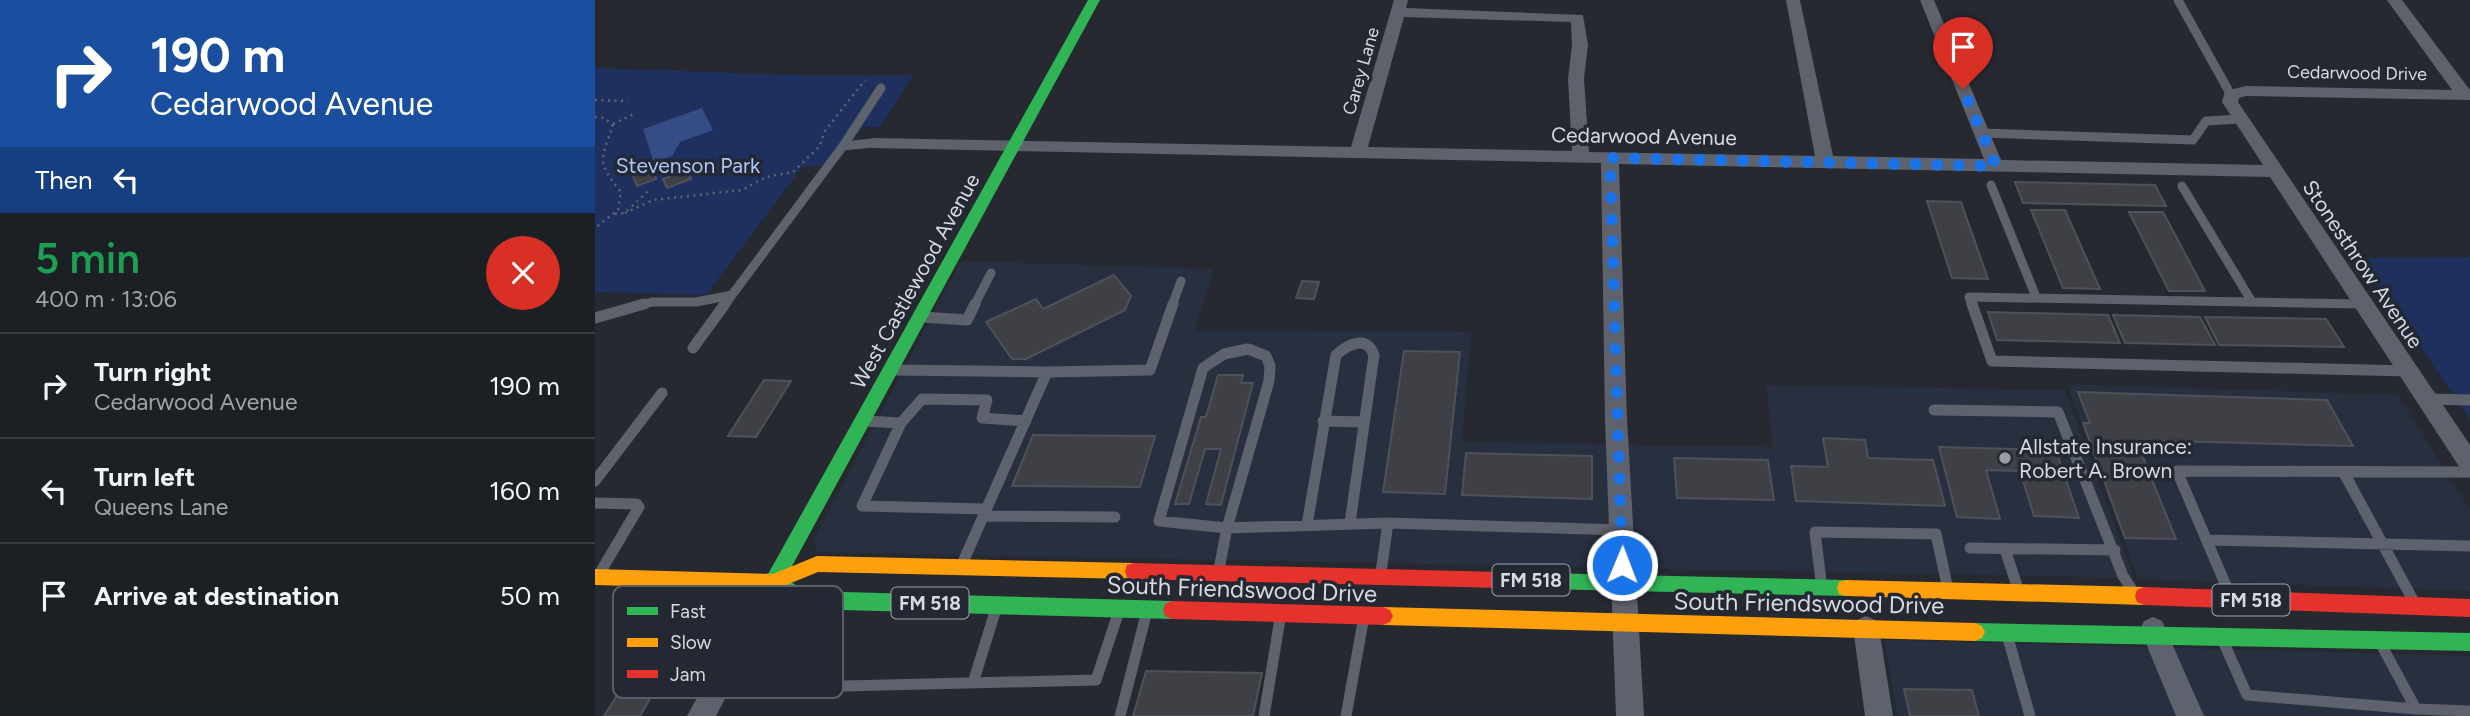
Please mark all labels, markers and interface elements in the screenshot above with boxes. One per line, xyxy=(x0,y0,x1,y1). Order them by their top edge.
pin xyxy=(1933,17,1993,89)
street label: Carey Lane xyxy=(1338,24,1384,117)
text: 190 m xyxy=(150,25,285,84)
icon: right xyxy=(35,28,126,119)
icon: arrive xyxy=(1944,28,1982,66)
street label: Cedarwood Drive xyxy=(2287,61,2427,85)
text: Cedarwood Avenue xyxy=(150,85,433,123)
street label: Cedarwood Avenue xyxy=(1551,122,1737,150)
park label: Stevenson Park xyxy=(616,153,761,178)
icon: left xyxy=(107,161,145,199)
text: Then xyxy=(35,164,93,196)
street label: West Castlewood Avenue xyxy=(845,169,985,393)
street label: Stonesthrow Avenue xyxy=(2297,175,2429,353)
text: 5 min xyxy=(35,233,140,284)
button: close xyxy=(486,236,560,310)
text: 400 m · 13:06 xyxy=(35,285,177,313)
text: Turn right xyxy=(94,356,211,388)
icon: right xyxy=(35,367,73,405)
text: 190 m xyxy=(489,370,560,402)
text: Cedarwood Avenue xyxy=(94,388,298,416)
place label: Allstate Insurance: Robert A. Brown xyxy=(2019,434,2192,483)
marker: Allstate Insurance: Robert A. Brown xyxy=(1997,450,2013,466)
text: Turn left xyxy=(94,461,195,493)
icon: left xyxy=(35,472,73,510)
text: 160 m xyxy=(489,475,560,507)
text: Queens Lane xyxy=(94,493,228,521)
position arrow xyxy=(1585,528,1659,602)
road number: FM 518 xyxy=(1493,565,1569,596)
street label: South Friendswood Drive xyxy=(1106,570,1378,608)
icon: arrive xyxy=(35,577,73,615)
text: Arrive at destination xyxy=(94,580,339,612)
text: 50 m xyxy=(500,580,560,612)
road number: FM 518 xyxy=(2213,584,2289,615)
legend xyxy=(613,586,843,698)
street label: South Friendswood Drive xyxy=(1674,586,1944,620)
road number: FM 518 xyxy=(891,588,969,618)
text: Fast xyxy=(670,600,706,623)
text: Slow xyxy=(670,631,712,654)
text: Jam xyxy=(670,663,706,686)

